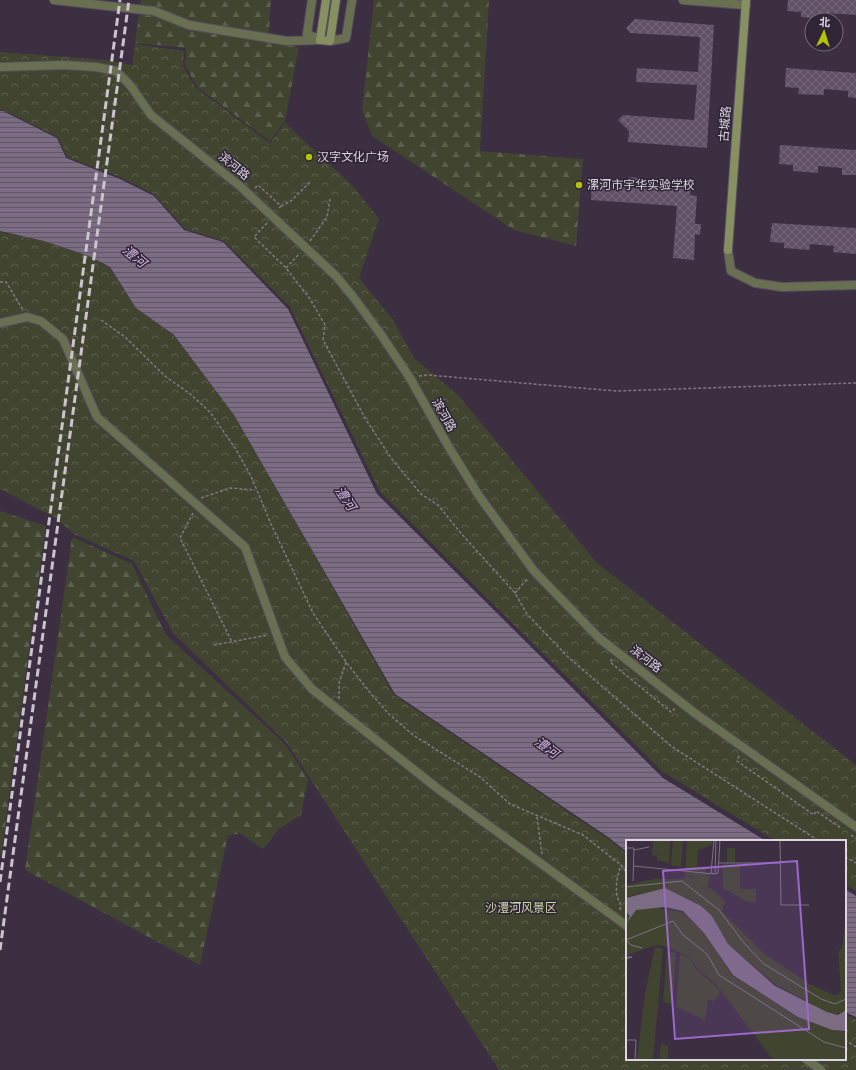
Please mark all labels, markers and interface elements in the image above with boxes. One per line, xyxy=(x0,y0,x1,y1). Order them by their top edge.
north arrow xyxy=(804,12,844,52)
text: 北 xyxy=(819,16,831,29)
street label: 古城路 xyxy=(717,106,733,142)
street label: 滨河路 xyxy=(216,149,252,183)
place label: 汉字文化广场 xyxy=(317,150,389,164)
marker: 汉字文化广场 xyxy=(304,152,314,162)
place label: 漯河市宇华实验学校 xyxy=(587,178,695,192)
marker: 漯河市宇华实验学校 xyxy=(574,180,584,190)
water label: 澧河 xyxy=(120,242,152,272)
street label: 滨河路 xyxy=(429,396,459,434)
water label: 澧河 xyxy=(332,483,361,516)
street label: 滨河路 xyxy=(628,642,664,676)
water label: 澧河 xyxy=(532,734,564,763)
inset map xyxy=(626,840,846,1060)
park label: 沙澧河风景区 xyxy=(485,901,557,915)

